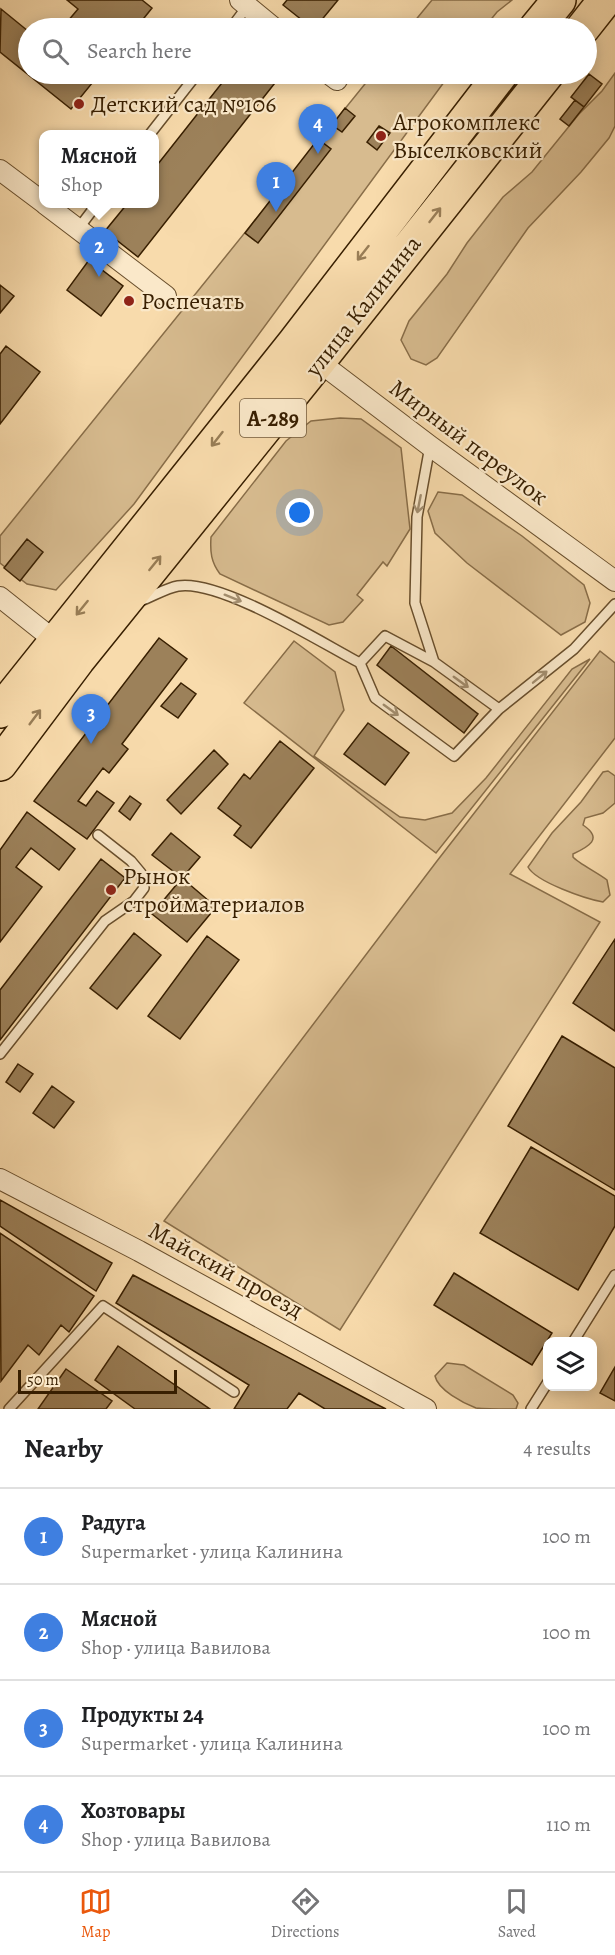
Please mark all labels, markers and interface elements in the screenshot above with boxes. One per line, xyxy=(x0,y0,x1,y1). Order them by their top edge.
search box xyxy=(18,18,597,84)
icon: search xyxy=(39,35,72,68)
text: Search here xyxy=(87,36,192,66)
place label: Детский сад №106 xyxy=(91,88,276,120)
marker: Детский сад №106 xyxy=(72,97,86,111)
pin: 4 xyxy=(298,104,338,154)
place label: Агрокомплекс Выселковский xyxy=(392,106,543,166)
marker: Агрокомплекс Выселковский xyxy=(374,129,388,143)
popup xyxy=(39,130,159,208)
text: Мясной xyxy=(61,141,137,171)
pin: 1 xyxy=(256,162,296,212)
text: Shop xyxy=(61,171,102,198)
one-way arrow xyxy=(429,207,442,223)
pin: 2 xyxy=(80,228,118,277)
street label: улица Калинина xyxy=(297,229,428,384)
one-way arrow xyxy=(356,244,369,260)
place label: Роспечать xyxy=(141,285,244,317)
marker: Роспечать xyxy=(122,294,136,308)
street label: Мирный переулок xyxy=(383,372,555,512)
road number: А-289 xyxy=(240,399,306,437)
one-way arrow xyxy=(210,431,223,447)
one-way arrow xyxy=(413,493,424,513)
your location xyxy=(285,498,314,527)
one-way arrow xyxy=(149,556,162,572)
one-way arrow xyxy=(223,593,242,604)
one-way arrow xyxy=(75,600,88,616)
one-way arrow xyxy=(531,670,547,683)
one-way arrow xyxy=(452,675,468,688)
pin: 3 xyxy=(72,694,110,744)
one-way arrow xyxy=(382,704,398,716)
one-way arrow xyxy=(29,709,41,725)
place label: Рынок стройматериалов xyxy=(123,860,305,920)
marker: Рынок стройматериалов xyxy=(104,883,118,897)
street label: Майский проезд xyxy=(143,1214,309,1326)
map controls xyxy=(543,1337,597,1391)
button: layers xyxy=(543,1337,597,1391)
scale bar xyxy=(18,1367,177,1394)
text: 50 m xyxy=(27,1369,59,1391)
text: Nearby xyxy=(24,1431,103,1466)
text: 4 results xyxy=(523,1435,591,1462)
text: Радуга xyxy=(81,1508,146,1538)
text: 1 xyxy=(40,1523,47,1550)
text: 100 m xyxy=(542,1523,591,1550)
text: Supermarket · улица Калинина xyxy=(81,1538,343,1565)
text: Мясной xyxy=(81,1604,157,1634)
text: 2 xyxy=(39,1619,48,1646)
text: 100 m xyxy=(542,1619,591,1646)
text: Shop · улица Вавилова xyxy=(81,1634,271,1661)
text: Продукты 24 xyxy=(81,1700,204,1730)
text: 3 xyxy=(39,1715,48,1742)
text: 100 m xyxy=(542,1715,591,1742)
text: Supermarket · улица Калинина xyxy=(81,1730,343,1757)
text: Хозтовары xyxy=(81,1796,186,1826)
text: 4 xyxy=(39,1811,48,1838)
text: 110 m xyxy=(546,1811,591,1838)
text: Shop · улица Вавилова xyxy=(81,1826,271,1853)
tab: Map xyxy=(79,1885,112,1943)
tab: Directions xyxy=(271,1885,339,1943)
tab: Saved xyxy=(498,1885,536,1943)

